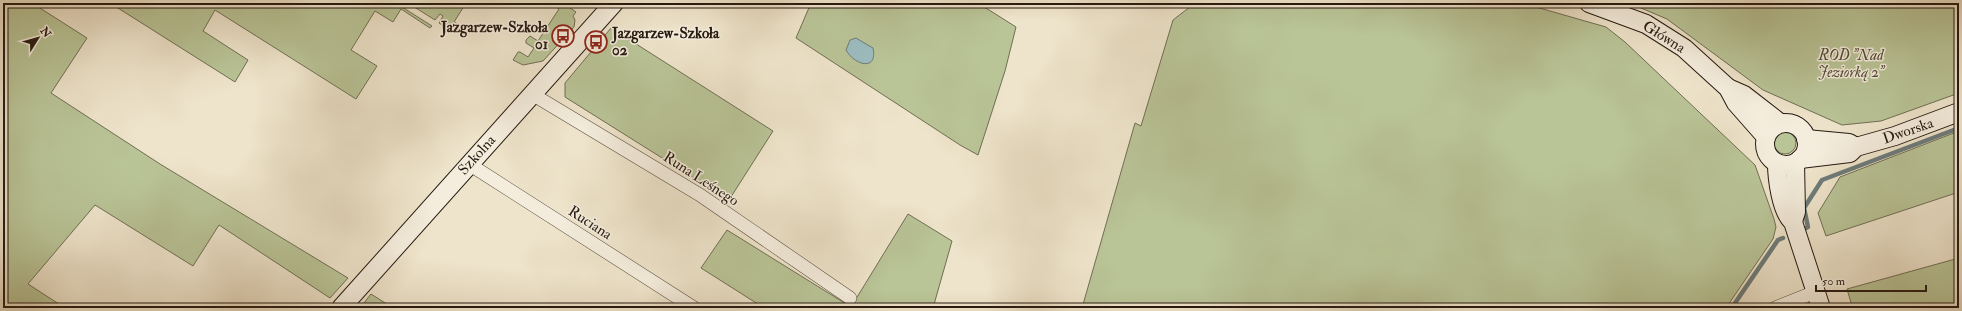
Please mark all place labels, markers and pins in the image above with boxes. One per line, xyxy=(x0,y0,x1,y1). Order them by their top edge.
place label: Jazgarzew-Szkoła 01 xyxy=(440,18,549,54)
bus stop icon: Jazgarzew-Szkoła 01 xyxy=(550,23,576,49)
place label: Jazgarzew-Szkoła 02 xyxy=(611,24,720,60)
bus stop icon: Jazgarzew-Szkoła 02 xyxy=(583,29,609,55)

